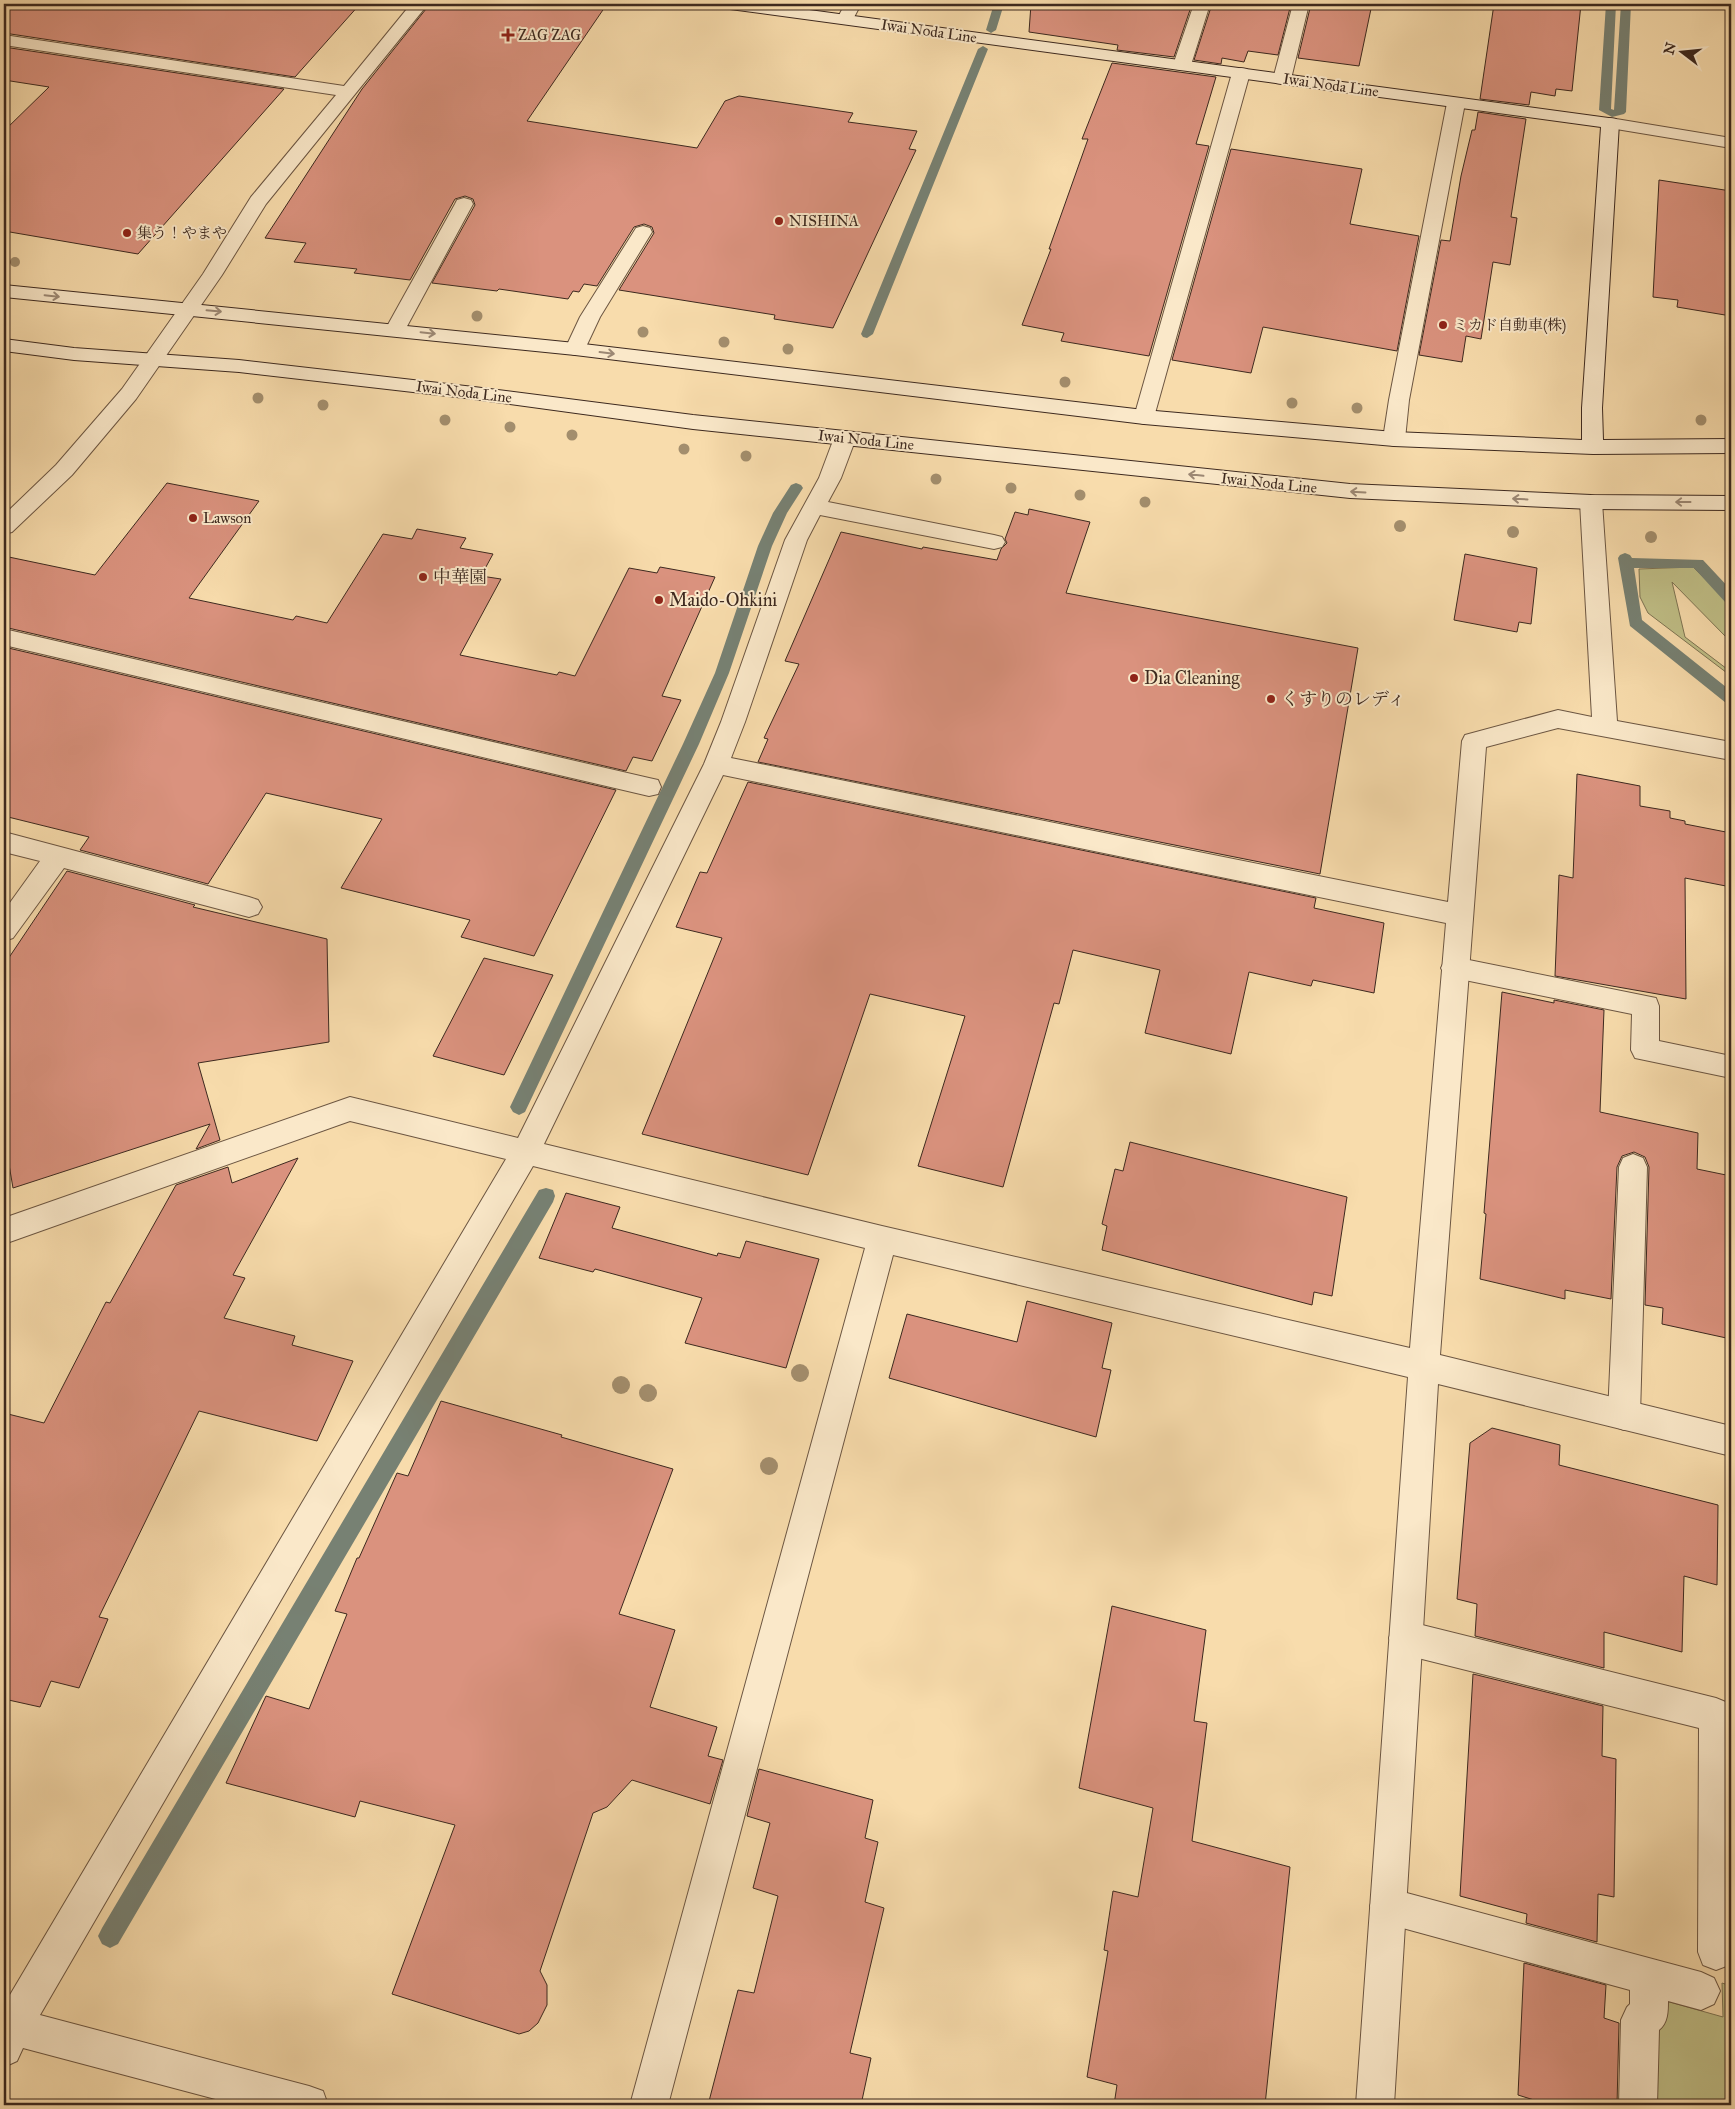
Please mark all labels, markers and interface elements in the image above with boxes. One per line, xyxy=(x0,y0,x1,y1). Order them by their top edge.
street label: Iwai Noda Line xyxy=(880,15,978,47)
place label: ZAG ZAG xyxy=(518,26,581,44)
north arrow xyxy=(1658,28,1708,78)
marker: ZAG ZAG xyxy=(502,29,514,41)
text: N xyxy=(1660,40,1680,57)
street label: Iwai Noda Line xyxy=(1282,69,1380,101)
place label: NISHINA xyxy=(789,212,859,230)
marker: NISHINA xyxy=(773,215,785,227)
place label: 集う！やまや xyxy=(137,224,227,242)
marker: 集う！やまや xyxy=(121,227,133,239)
one-way arrow xyxy=(44,291,60,301)
one-way arrow xyxy=(206,307,222,316)
place label: ミカド自動車(株) xyxy=(1453,316,1566,335)
marker: ミカド自動車(株) xyxy=(1437,319,1449,331)
one-way arrow xyxy=(420,328,436,338)
one-way arrow xyxy=(598,348,614,358)
street label: Iwai Noda Line xyxy=(415,377,513,407)
street label: Iwai Noda Line xyxy=(817,426,915,454)
street label: Iwai Noda Line xyxy=(1220,469,1318,497)
one-way arrow xyxy=(1188,470,1204,480)
one-way arrow xyxy=(1350,487,1366,496)
one-way arrow xyxy=(1512,494,1528,503)
one-way arrow xyxy=(1675,497,1691,507)
place label: Lawson xyxy=(203,509,251,527)
marker: Lawson xyxy=(187,512,199,524)
place label: 中華園 xyxy=(433,566,487,588)
marker: 中華園 xyxy=(417,571,429,583)
place label: Maido-Ohkini xyxy=(669,589,777,611)
marker: Maido-Ohkini xyxy=(653,594,665,606)
place label: Dia Cleaning xyxy=(1144,667,1240,690)
marker: Dia Cleaning xyxy=(1128,672,1140,684)
place label: くすりのレディ xyxy=(1281,688,1406,710)
marker: くすりのレディ xyxy=(1265,693,1277,705)

